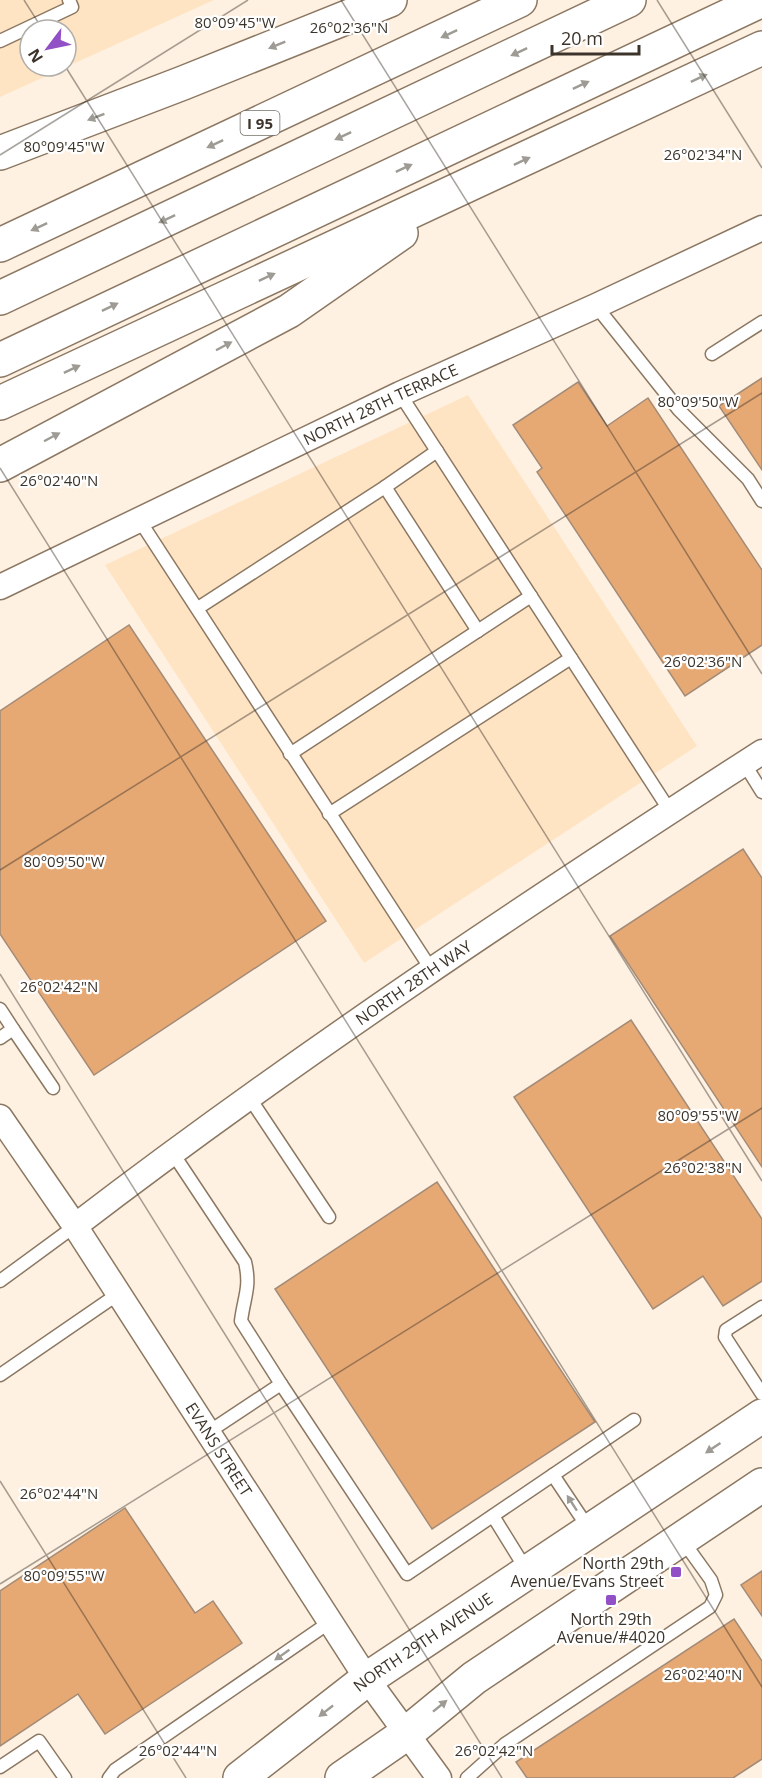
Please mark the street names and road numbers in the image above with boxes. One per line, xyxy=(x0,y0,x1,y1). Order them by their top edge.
road number: I 95 xyxy=(240,111,280,135)
street label: NORTH 28TH TERRACE xyxy=(299,358,461,450)
street label: NORTH 28TH WAY xyxy=(351,935,476,1030)
street label: EVANS STREET xyxy=(181,1398,257,1501)
street label: NORTH 29TH AVENUE xyxy=(349,1587,497,1697)

